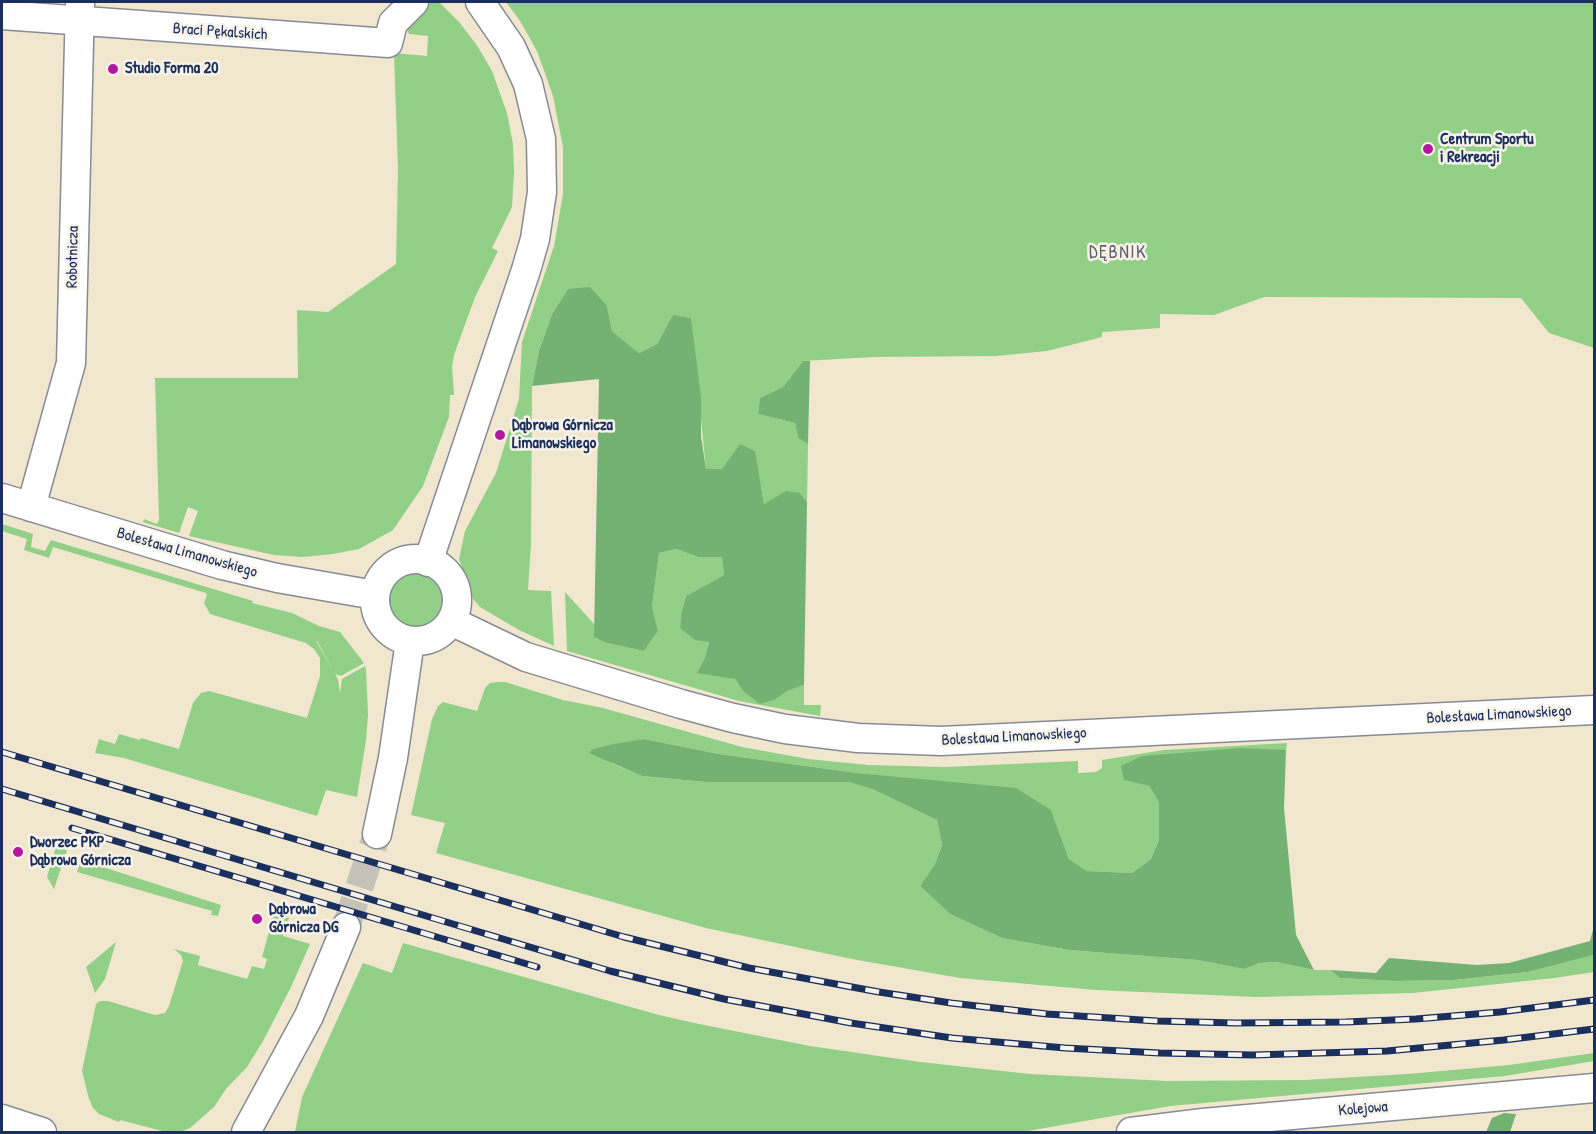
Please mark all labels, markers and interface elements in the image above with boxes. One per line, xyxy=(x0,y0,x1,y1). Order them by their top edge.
street label: Braci Pękalskich xyxy=(172,19,268,45)
place label: Studio Forma 20 xyxy=(125,59,218,79)
marker: Studio Forma 20 xyxy=(106,62,120,76)
place label: Centrum Sportu i Rekreacji xyxy=(1440,130,1534,168)
marker: Centrum Sportu i Rekreacji xyxy=(1421,142,1435,156)
street label: Robotnicza xyxy=(63,226,83,288)
district label: DĘBNIK xyxy=(1089,242,1147,264)
place label: Dąbrowa Górnicza Limanowskiego xyxy=(512,416,613,454)
marker: Dąbrowa Górnicza Limanowskiego xyxy=(493,428,507,442)
street label: Bolesława Limanowskiego xyxy=(115,524,259,582)
street label: Bolesława Limanowskiego xyxy=(1426,702,1572,728)
street label: Bolesława Limanowskiego xyxy=(941,724,1087,750)
place label: Dworzec PKP Dąbrowa Górnicza xyxy=(30,833,131,871)
marker: Dworzec PKP Dąbrowa Górnicza xyxy=(11,845,25,859)
place label: Dąbrowa Górnicza DG xyxy=(269,900,338,938)
marker: Dąbrowa Górnicza DG xyxy=(250,912,264,926)
street label: Kolejowa xyxy=(1338,1097,1388,1121)

